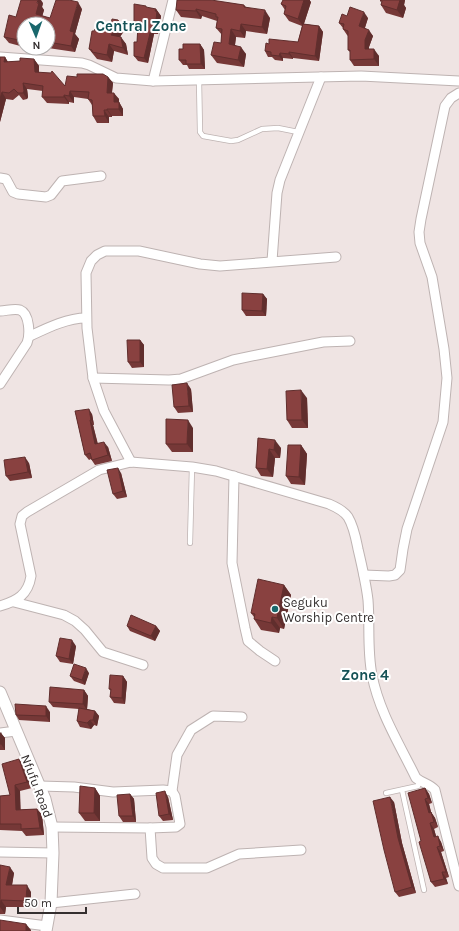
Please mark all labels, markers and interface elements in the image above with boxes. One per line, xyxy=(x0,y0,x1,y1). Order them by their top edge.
north arrow xyxy=(16,16,56,56)
district label: Central Zone xyxy=(96,17,187,35)
text: N xyxy=(32,39,41,52)
place label: Seguku Worship Centre xyxy=(283,595,374,625)
marker: Seguku Worship Centre xyxy=(270,604,280,614)
district label: Zone 4 xyxy=(341,666,389,684)
street label: Nfufu Road xyxy=(18,752,56,820)
scale bar xyxy=(18,889,86,915)
text: 50 m xyxy=(24,896,52,910)

